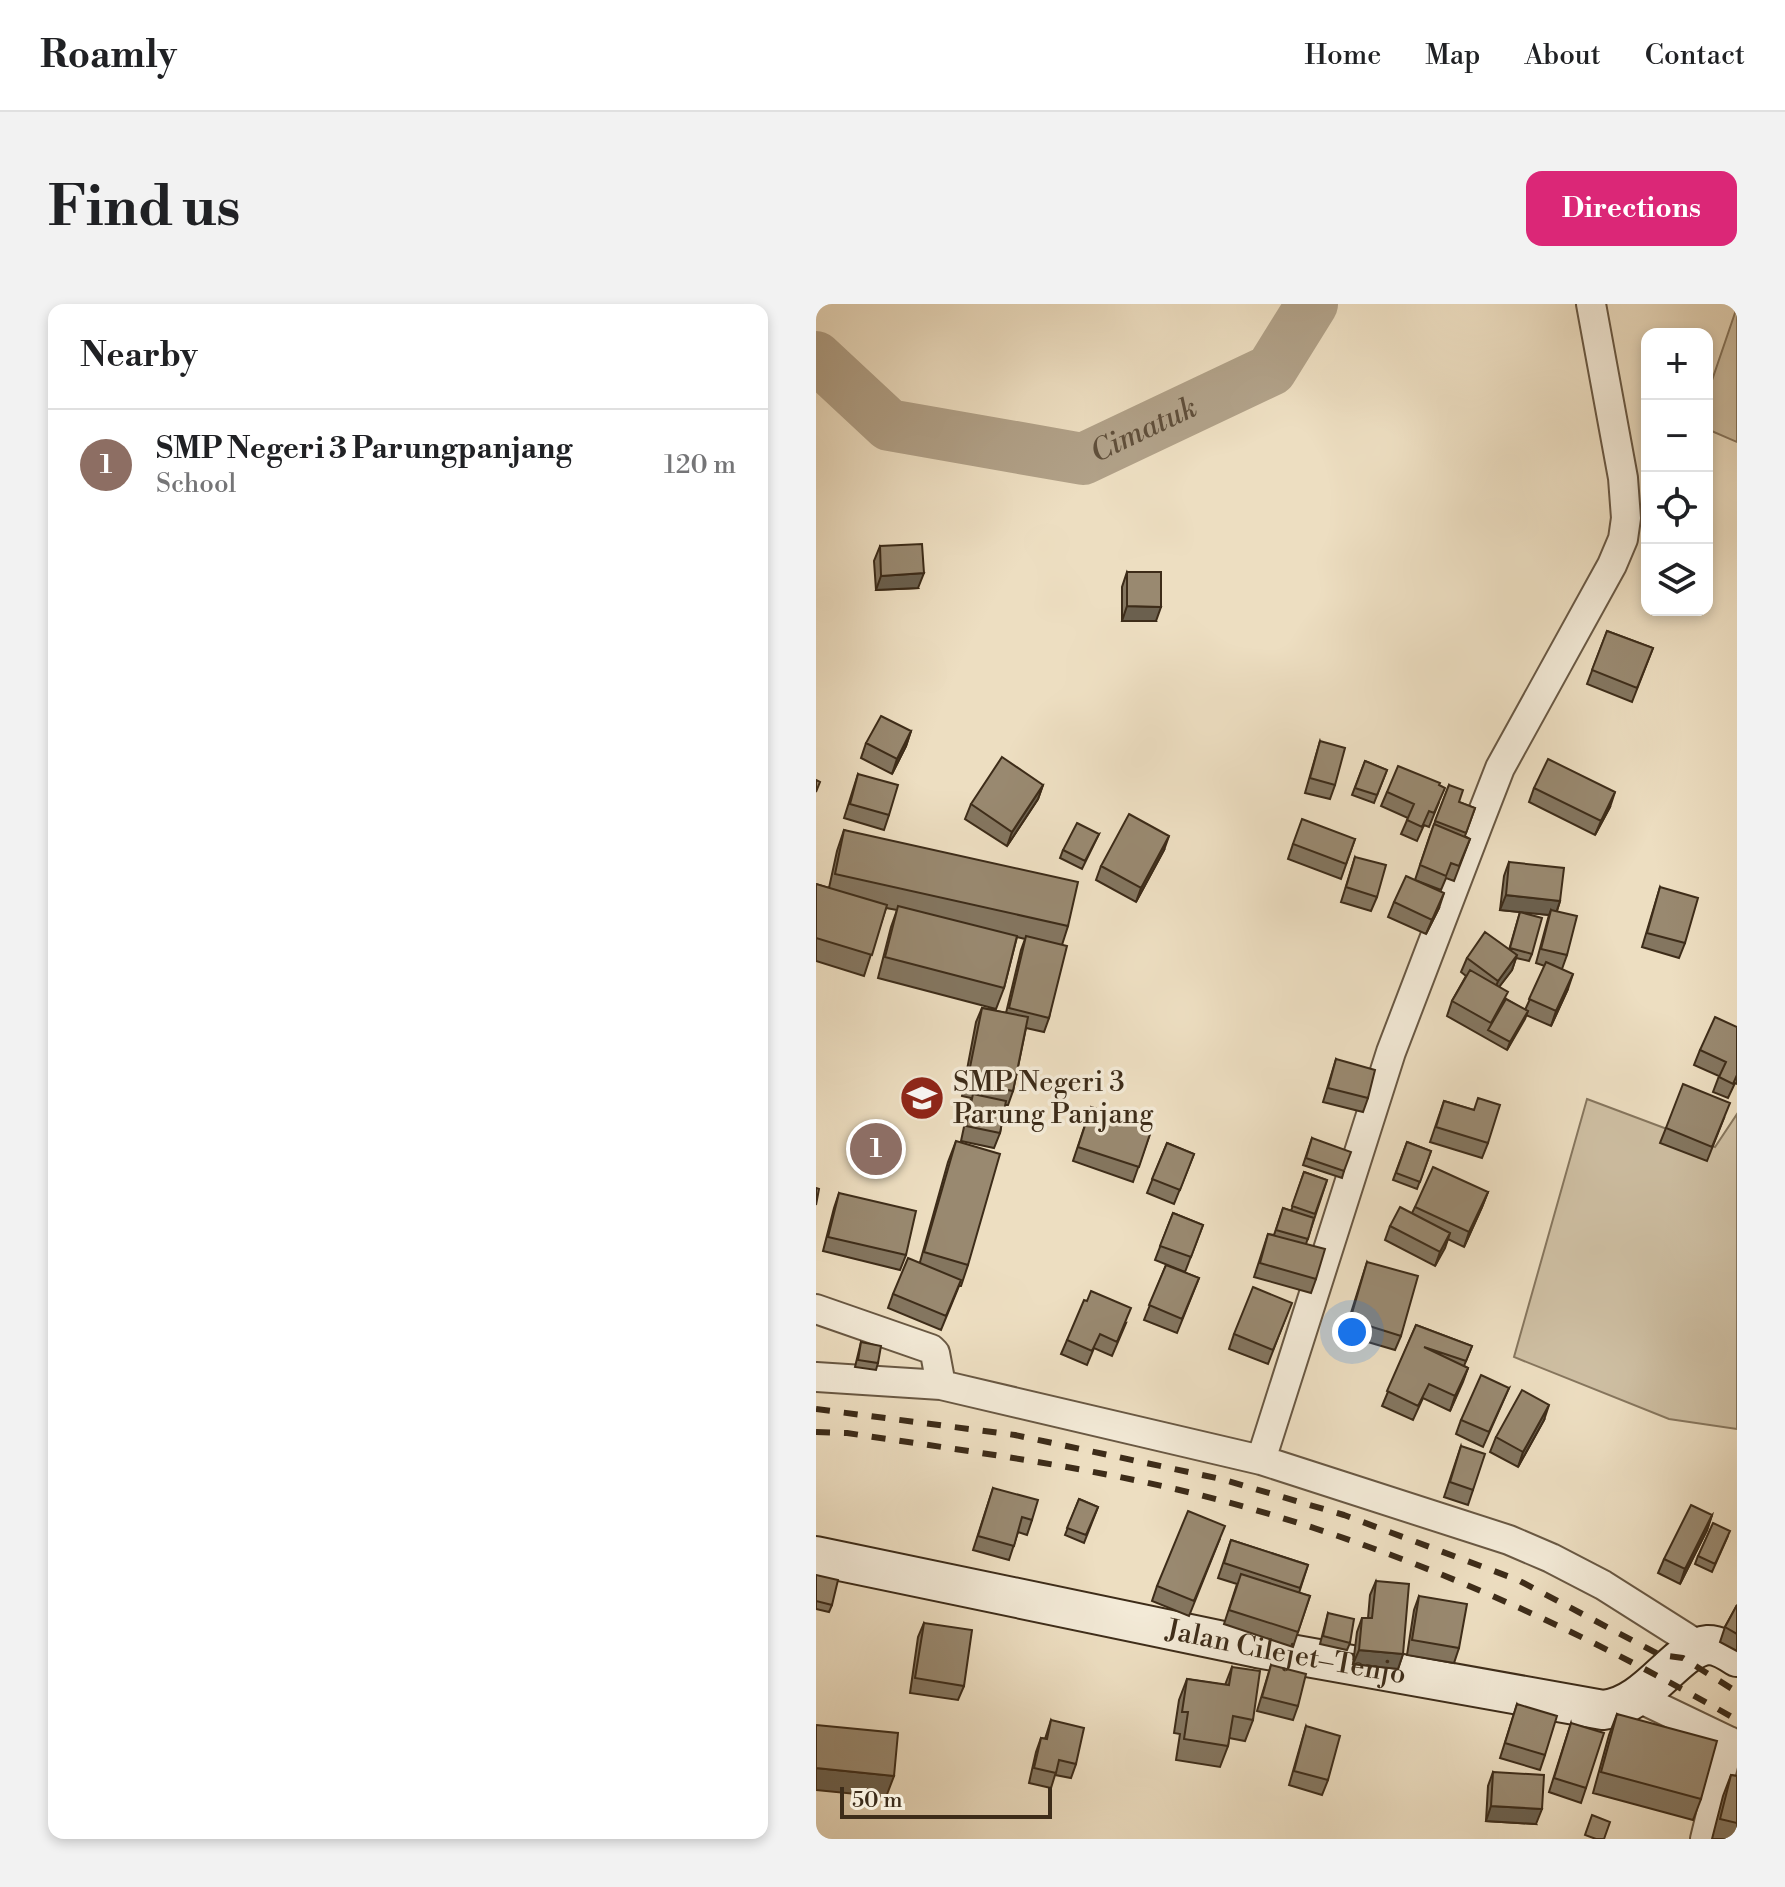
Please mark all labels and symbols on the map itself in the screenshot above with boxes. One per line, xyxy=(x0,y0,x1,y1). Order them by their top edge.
water label: Cimatuk xyxy=(1084,389,1203,472)
place label: SMP Negeri 3 Parung Panjang xyxy=(953,1065,1154,1132)
school or university icon: SMP Negeri 3 Parung Panjang xyxy=(898,1074,946,1122)
pin: 1 xyxy=(850,1119,902,1179)
your location xyxy=(1332,1312,1372,1352)
street label: Jalan Cilejet–Tenjo xyxy=(1162,1612,1409,1692)
scale bar xyxy=(840,1783,1052,1819)

